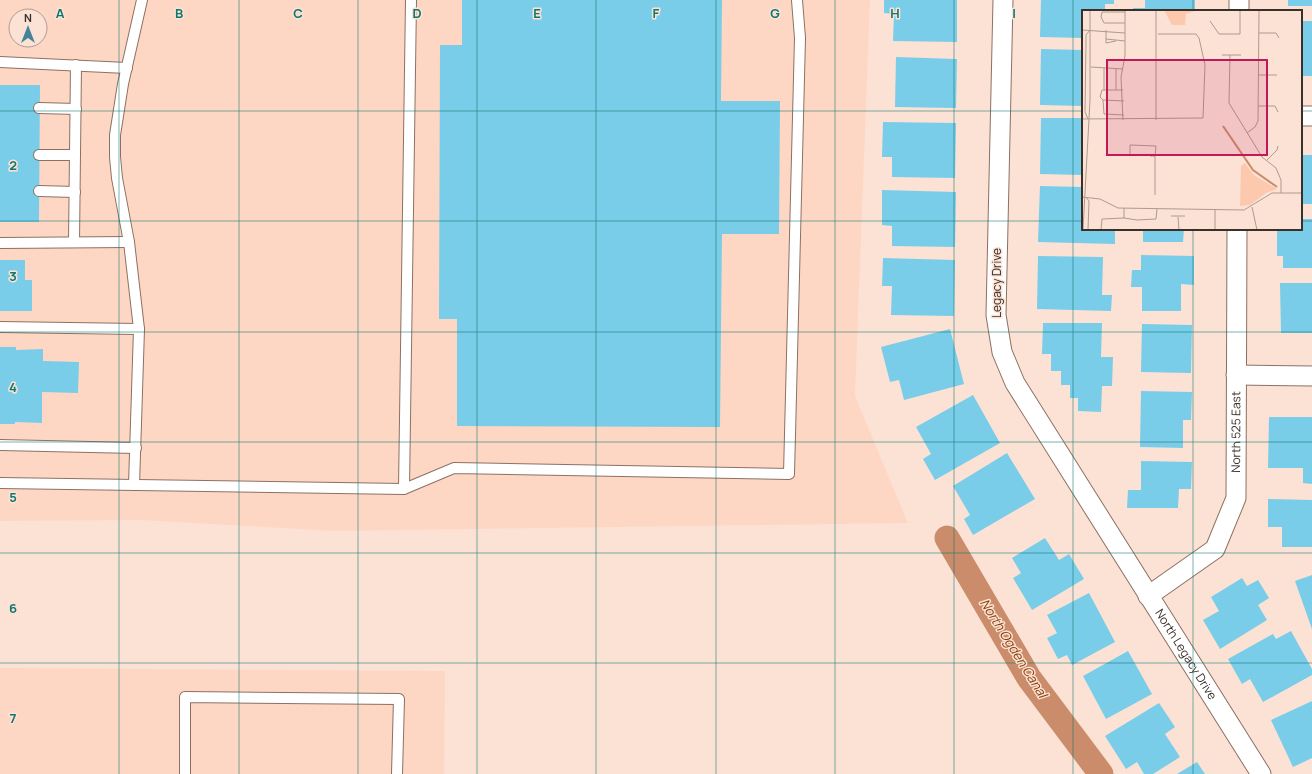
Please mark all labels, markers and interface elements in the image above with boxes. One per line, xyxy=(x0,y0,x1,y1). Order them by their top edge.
text: A xyxy=(56,4,65,22)
text: B xyxy=(175,4,183,22)
text: C xyxy=(293,4,303,22)
text: D xyxy=(412,4,422,22)
text: E xyxy=(533,4,541,22)
text: F xyxy=(653,4,660,22)
text: G xyxy=(770,4,780,22)
text: H xyxy=(890,4,900,22)
text: I xyxy=(1012,4,1016,22)
north arrow xyxy=(8,8,48,48)
text: N xyxy=(24,10,32,25)
inset map xyxy=(1082,10,1302,230)
text: 2 xyxy=(9,156,17,174)
street label: Legacy Drive xyxy=(988,248,1005,318)
text: 3 xyxy=(9,267,17,285)
text: 4 xyxy=(9,378,17,396)
street label: North 525 East xyxy=(1227,391,1244,473)
text: 5 xyxy=(9,488,17,506)
water label: North Ogden Canal xyxy=(976,595,1053,703)
text: 6 xyxy=(9,599,17,617)
street label: North Legacy Drive xyxy=(1151,606,1221,703)
text: 7 xyxy=(10,709,17,727)

